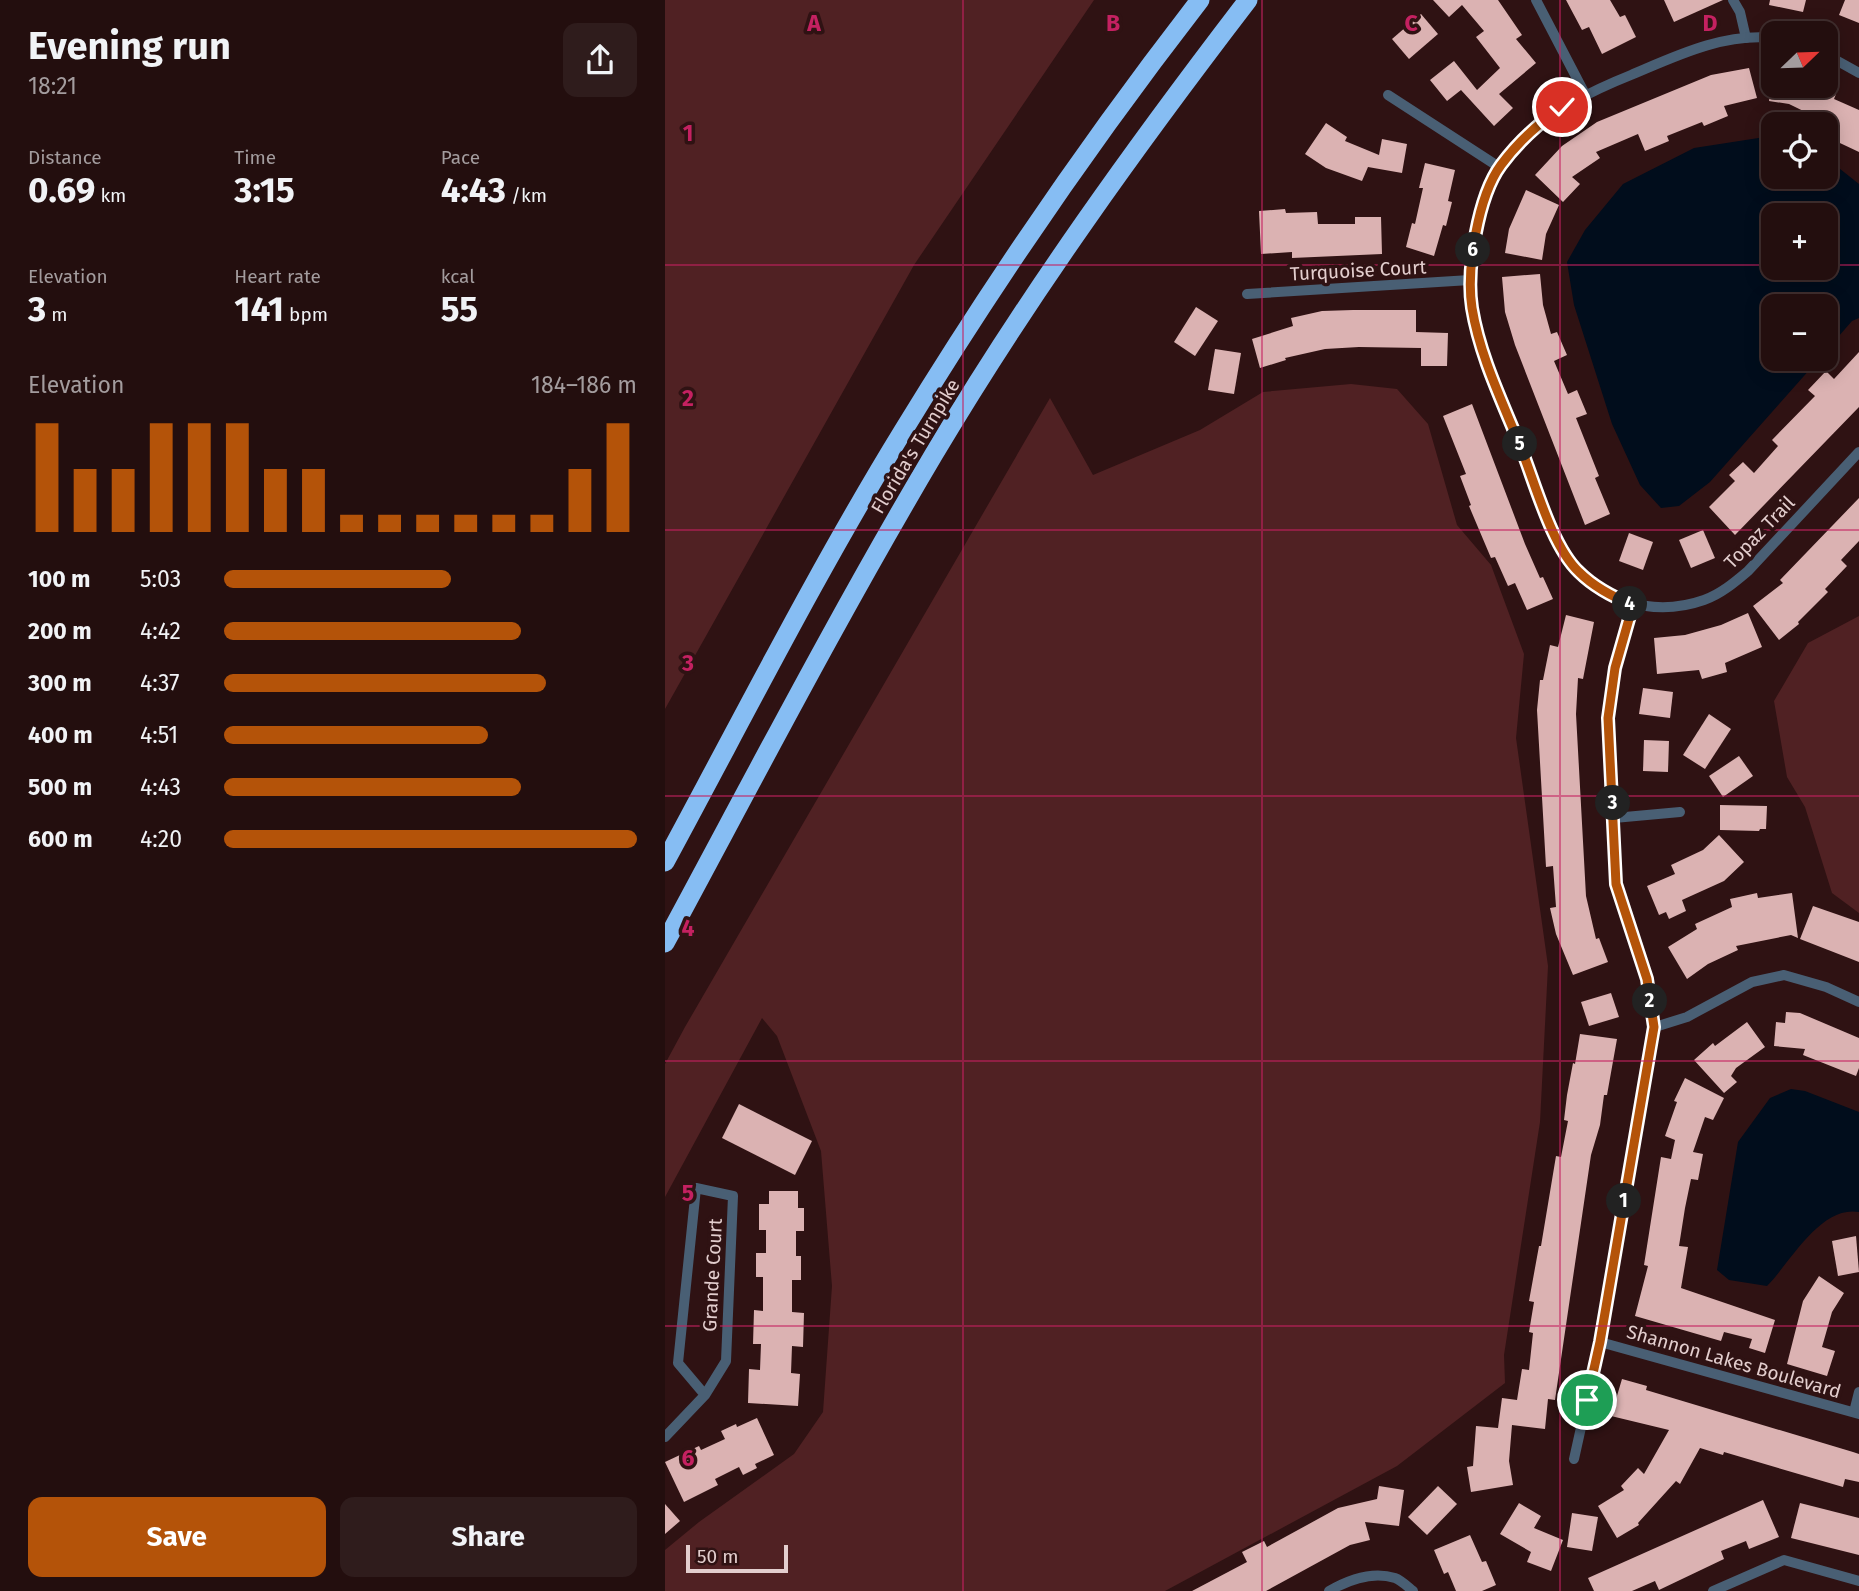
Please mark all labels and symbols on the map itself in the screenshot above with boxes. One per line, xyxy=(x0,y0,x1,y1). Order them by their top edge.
text: A xyxy=(806,9,821,37)
text: B xyxy=(1106,9,1120,37)
text: C xyxy=(1404,9,1418,37)
text: D xyxy=(1703,9,1718,37)
north arrow xyxy=(1761,21,1837,98)
pin xyxy=(1532,77,1592,137)
text: 1 xyxy=(683,119,693,147)
pin: 6 xyxy=(1455,232,1491,268)
street label: Turquoise Court xyxy=(1289,255,1427,286)
street label: Florida's Turnpike xyxy=(866,375,965,518)
text: 2 xyxy=(682,384,694,412)
pin: 5 xyxy=(1503,426,1537,462)
street label: Topaz Trail xyxy=(1719,491,1800,573)
pin: 4 xyxy=(1613,586,1647,622)
text: 3 xyxy=(681,649,694,677)
pin: 3 xyxy=(1595,786,1630,820)
text: 4 xyxy=(682,914,695,942)
pin: 2 xyxy=(1633,984,1667,1018)
text: 5 xyxy=(682,1179,694,1207)
pin: 1 xyxy=(1607,1184,1641,1218)
street label: Grande Court xyxy=(698,1218,727,1332)
street label: Shannon Lakes Boulevard xyxy=(1624,1320,1844,1403)
pin xyxy=(1557,1370,1617,1430)
text: 6 xyxy=(682,1444,695,1472)
scale bar xyxy=(686,1542,787,1574)

